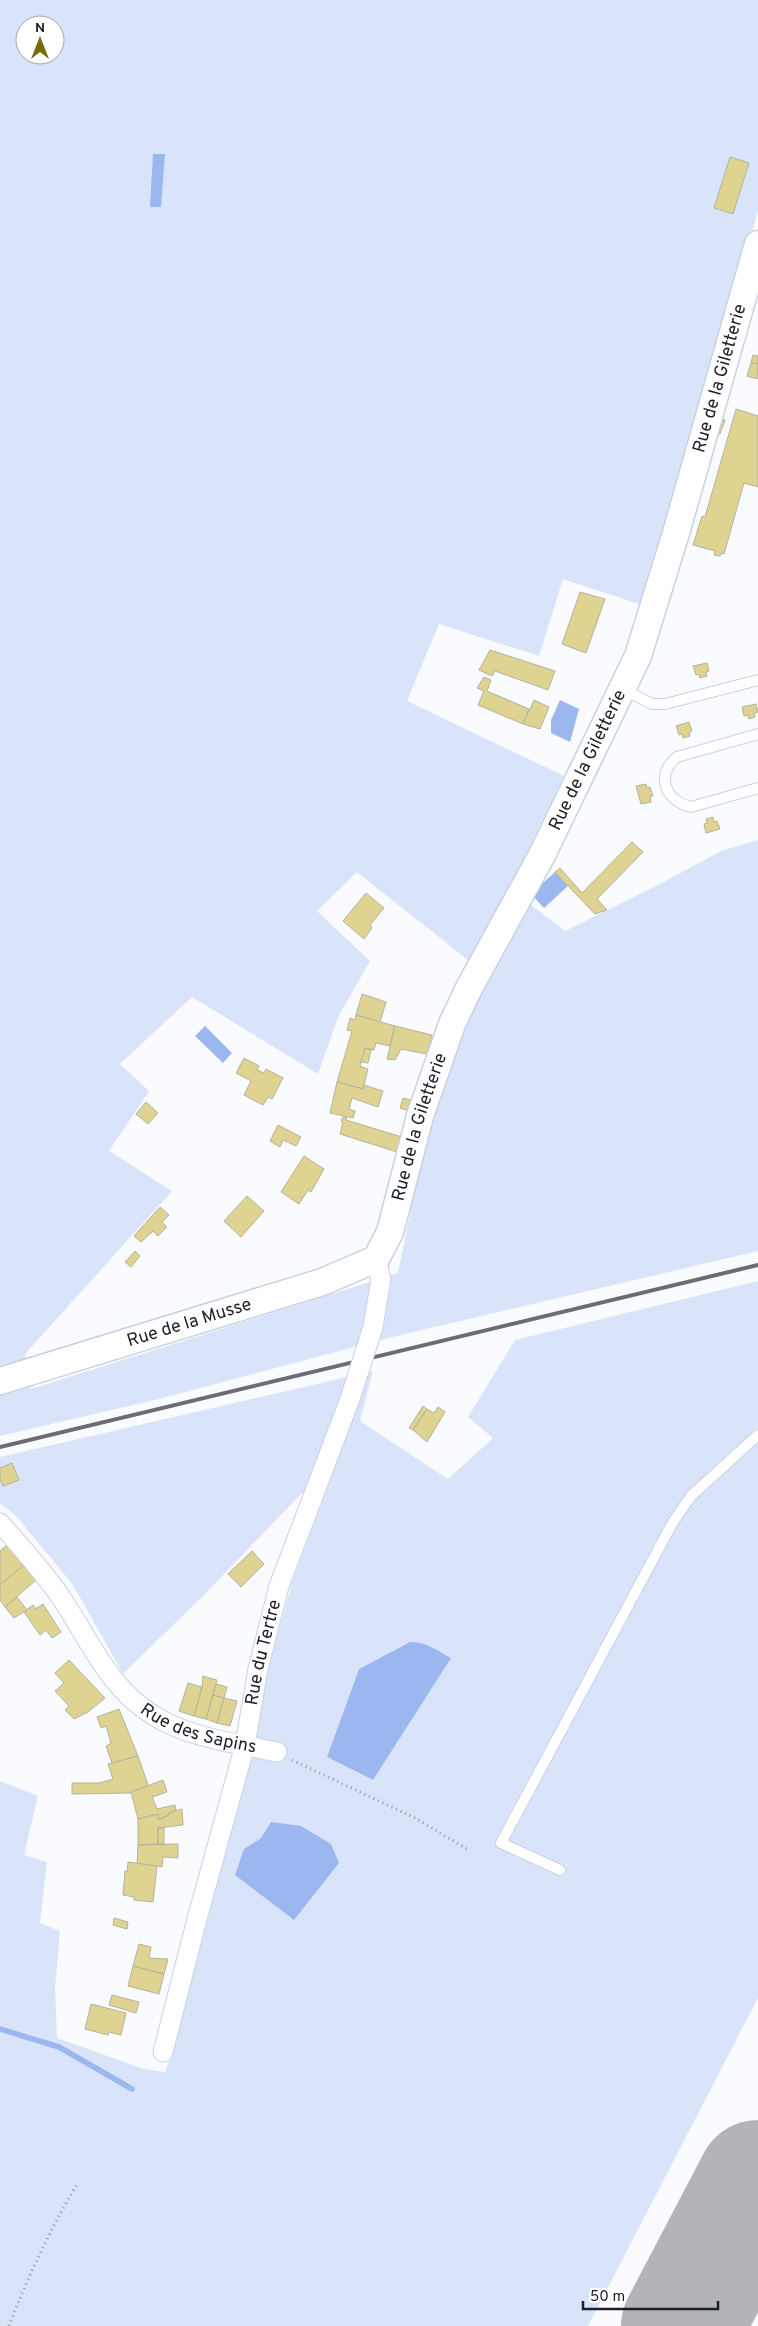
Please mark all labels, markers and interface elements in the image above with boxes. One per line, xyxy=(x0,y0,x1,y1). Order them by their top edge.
north arrow xyxy=(15,15,65,65)
text: N xyxy=(35,20,45,37)
street label: Rue de la Giletterie xyxy=(688,302,752,456)
street label: Rue de la Giletterie xyxy=(544,686,631,834)
street label: Rue de la Giletterie xyxy=(387,1050,453,1204)
street label: Rue de la Musse xyxy=(124,1293,254,1353)
street label: Rue du Tertre xyxy=(240,1597,287,1707)
street label: Rue des Sapins xyxy=(136,1698,258,1759)
scale bar xyxy=(583,2278,718,2310)
text: 50 m xyxy=(590,2288,625,2307)

